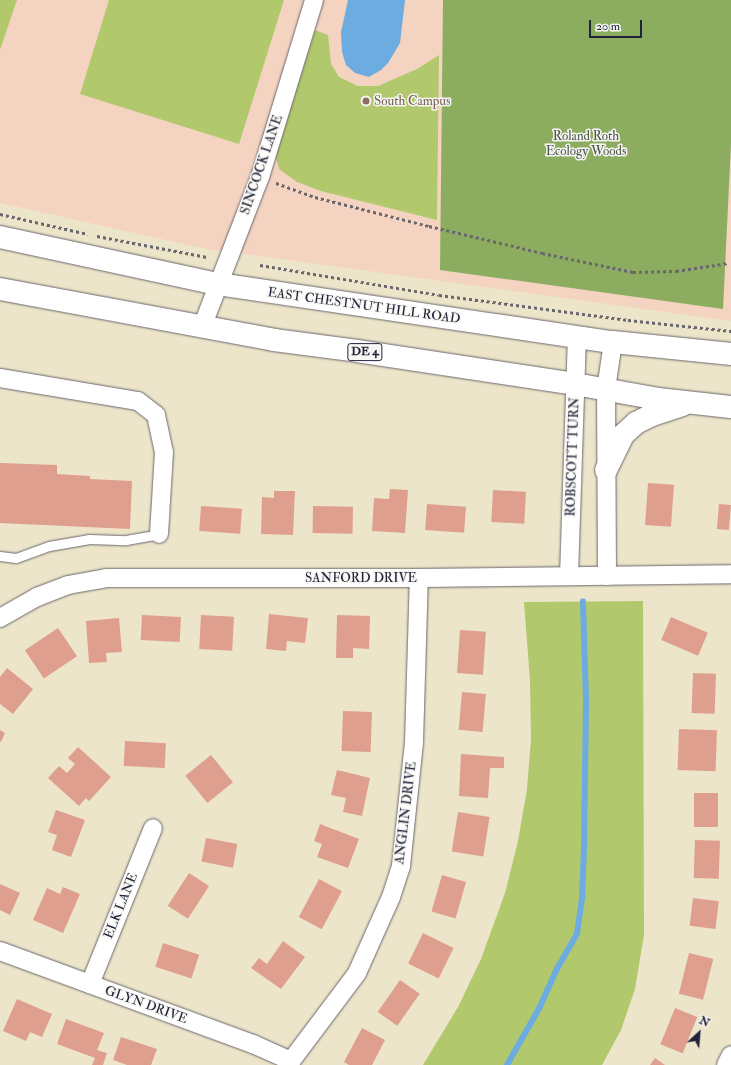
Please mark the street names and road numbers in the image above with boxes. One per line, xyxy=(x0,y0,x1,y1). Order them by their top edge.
street label: SINCOCK LANE xyxy=(238,113,286,217)
street label: EAST CHESTNUT HILL ROAD xyxy=(267,285,461,327)
road number: DE 4 xyxy=(347,342,383,362)
street label: ROBSCOTT TURN xyxy=(563,397,583,517)
street label: SANFORD DRIVE xyxy=(305,570,417,586)
street label: ANGLIN DRIVE xyxy=(392,761,420,865)
street label: ELK LANE xyxy=(101,871,141,941)
street label: GLYN DRIVE xyxy=(103,983,189,1027)

